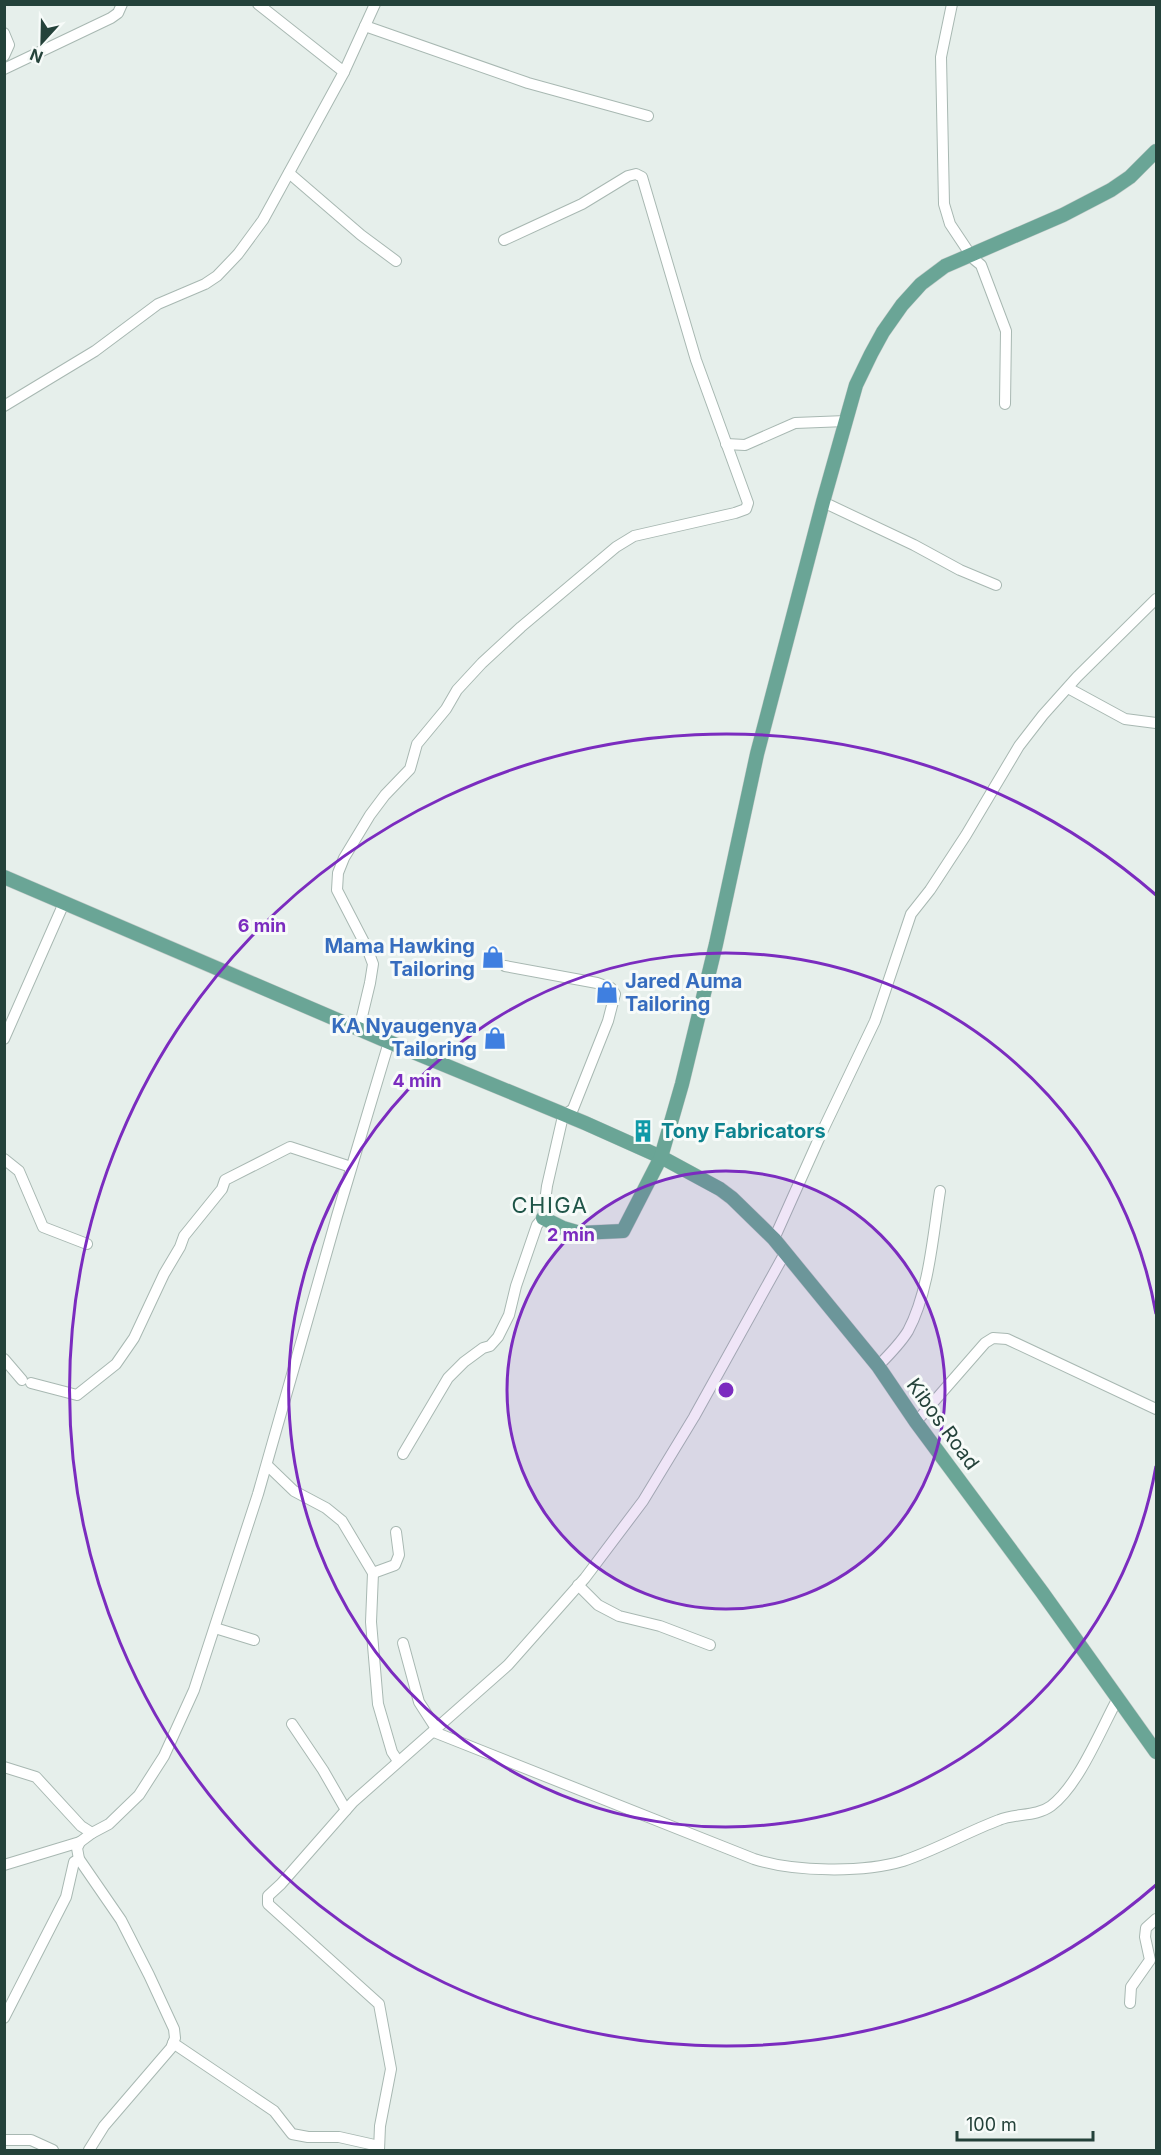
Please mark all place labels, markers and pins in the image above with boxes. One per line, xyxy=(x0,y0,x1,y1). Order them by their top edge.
place label: Mama Hawking Tailoring xyxy=(324,934,475,981)
shop icon: Mama Hawking Tailoring xyxy=(480,944,506,970)
place label: Jared Auma Tailoring xyxy=(625,969,742,1016)
shop icon: Jared Auma Tailoring xyxy=(594,979,620,1005)
place label: KA Nyaugenya Tailoring xyxy=(331,1014,477,1061)
shop icon: KA Nyaugenya Tailoring xyxy=(482,1025,508,1051)
building icon: Tony Fabricators xyxy=(630,1118,656,1144)
place label: Tony Fabricators xyxy=(661,1119,826,1143)
centre of rings xyxy=(716,1380,736,1400)

